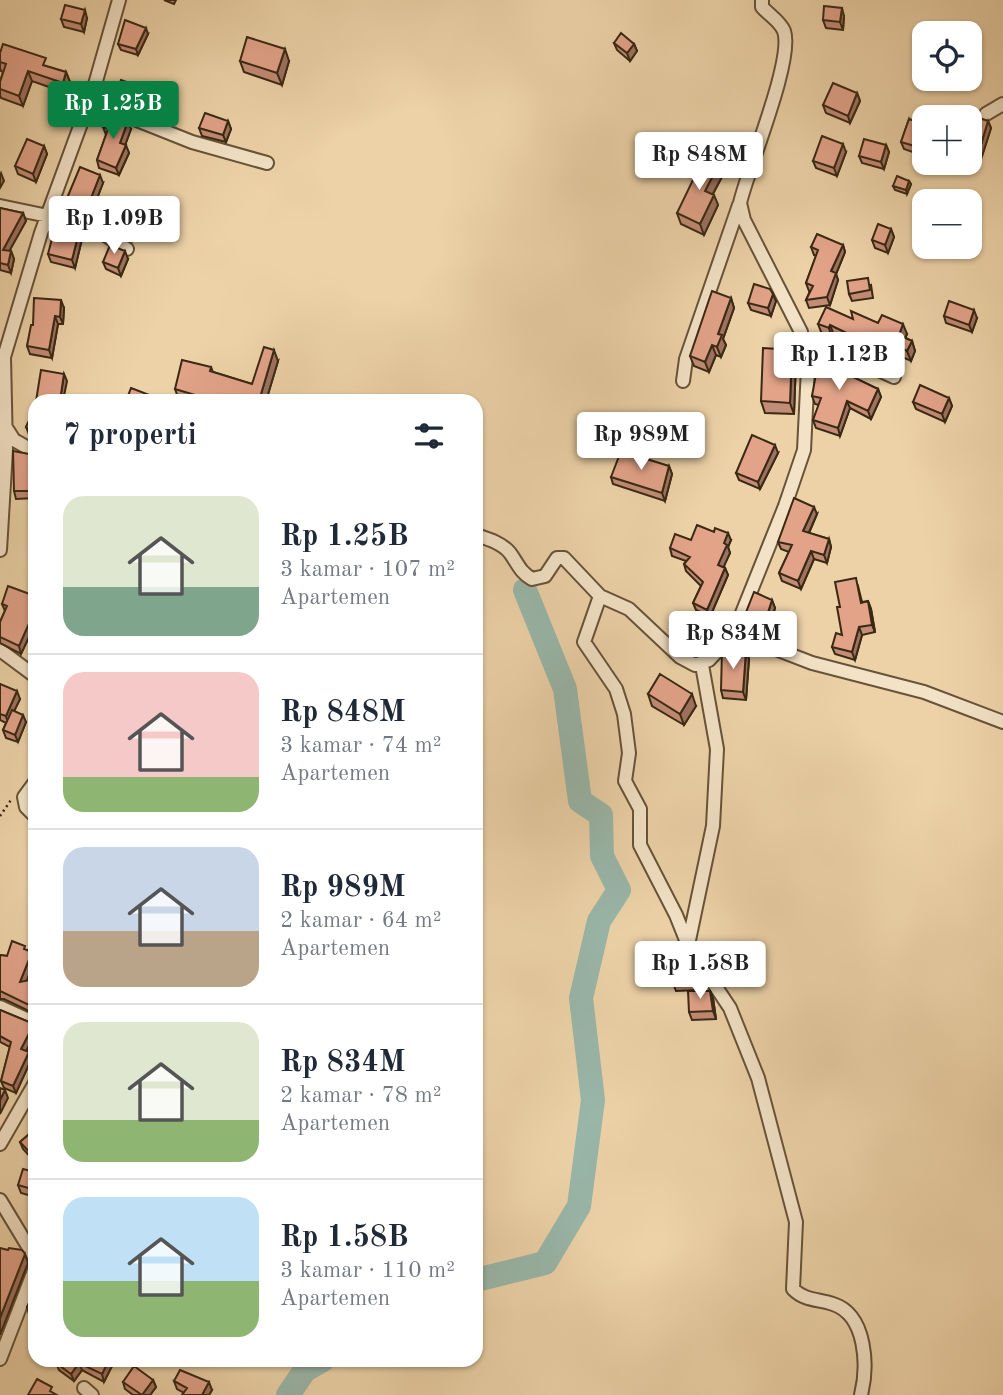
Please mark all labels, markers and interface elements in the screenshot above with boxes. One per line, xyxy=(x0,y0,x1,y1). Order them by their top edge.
map controls xyxy=(912,21,982,259)
button: locate xyxy=(912,21,982,91)
pin: Rp 1.25B xyxy=(41,82,185,141)
text: Rp 1.25B xyxy=(64,92,162,115)
button: + xyxy=(912,105,982,175)
pin: Rp 848M xyxy=(634,132,764,192)
text: Rp 848M xyxy=(651,143,747,166)
button: − xyxy=(912,189,982,259)
pin: Rp 1.09B xyxy=(42,196,186,256)
text: Rp 1.09B xyxy=(65,207,163,230)
pin: Rp 1.12B xyxy=(767,332,911,392)
text: Rp 1.12B xyxy=(790,343,888,366)
pin: Rp 989M xyxy=(576,412,706,472)
icon: filters xyxy=(410,417,448,455)
text: 7 properti xyxy=(63,421,197,451)
text: Rp 989M xyxy=(593,423,689,446)
text: Rp 1.25B xyxy=(280,522,409,552)
icon: home xyxy=(119,524,203,608)
text: 3 kamar · 107 m² xyxy=(280,558,455,581)
text: Apartemen xyxy=(280,586,390,609)
pin: Rp 834M xyxy=(668,612,798,671)
text: Rp 834M xyxy=(685,622,781,645)
text: Rp 848M xyxy=(280,698,406,728)
icon: home xyxy=(119,700,203,784)
text: 3 kamar · 74 m² xyxy=(280,734,442,757)
text: Apartemen xyxy=(280,762,390,785)
text: Rp 989M xyxy=(280,873,406,903)
icon: home xyxy=(119,875,203,959)
text: 2 kamar · 64 m² xyxy=(280,909,442,932)
text: Apartemen xyxy=(280,937,390,960)
pin: Rp 1.58B xyxy=(628,942,772,1001)
text: Rp 1.58B xyxy=(651,952,749,975)
text: Rp 834M xyxy=(280,1048,406,1078)
icon: home xyxy=(119,1050,203,1134)
text: 2 kamar · 78 m² xyxy=(280,1084,442,1107)
text: Apartemen xyxy=(280,1112,390,1135)
text: Rp 1.58B xyxy=(280,1223,409,1253)
icon: home xyxy=(119,1225,203,1309)
text: 3 kamar · 110 m² xyxy=(280,1259,455,1282)
text: Apartemen xyxy=(280,1287,390,1310)

